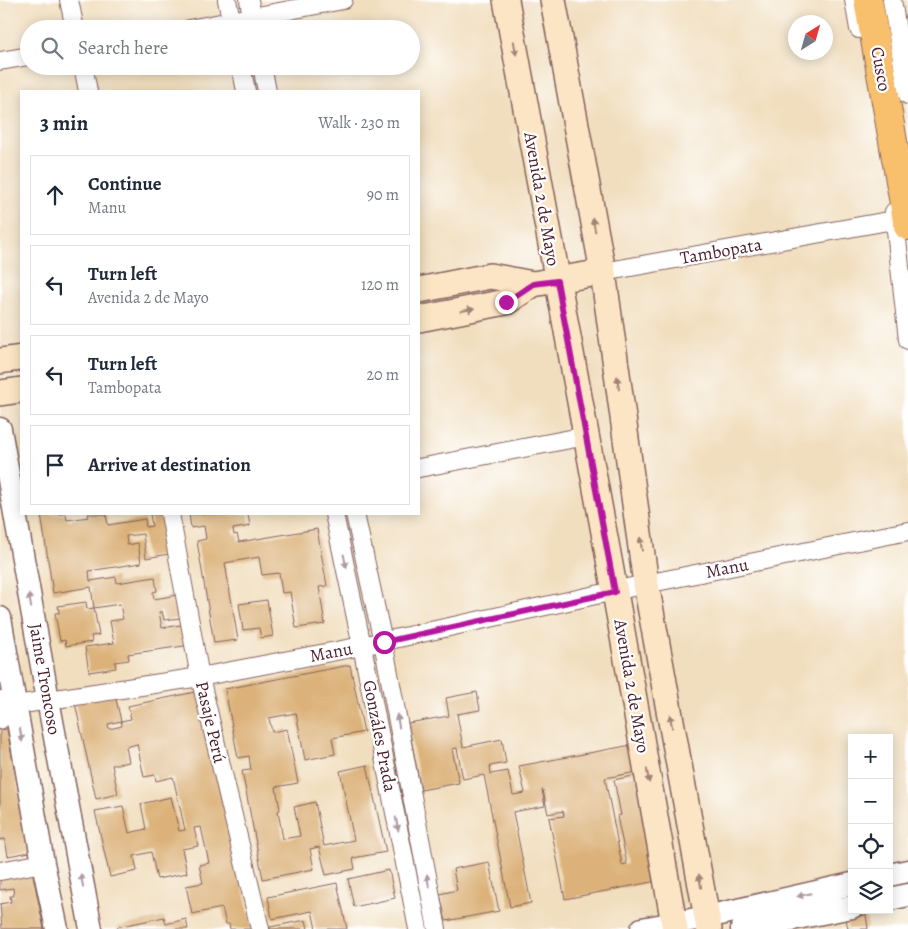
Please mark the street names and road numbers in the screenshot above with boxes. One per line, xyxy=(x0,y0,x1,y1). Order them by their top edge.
street label: Cusco xyxy=(865,45,897,93)
street label: Avenida 2 de Mayo xyxy=(518,129,566,268)
street label: Tambopata xyxy=(678,232,764,270)
street label: Manu xyxy=(704,552,751,584)
street label: Avenida 2 de Mayo xyxy=(608,616,656,755)
street label: Jaime Troncoso xyxy=(23,621,67,737)
street label: Manu xyxy=(308,636,355,668)
street label: Gonzáles Prada xyxy=(357,678,403,794)
street label: Pasaje Perú xyxy=(190,679,232,766)

